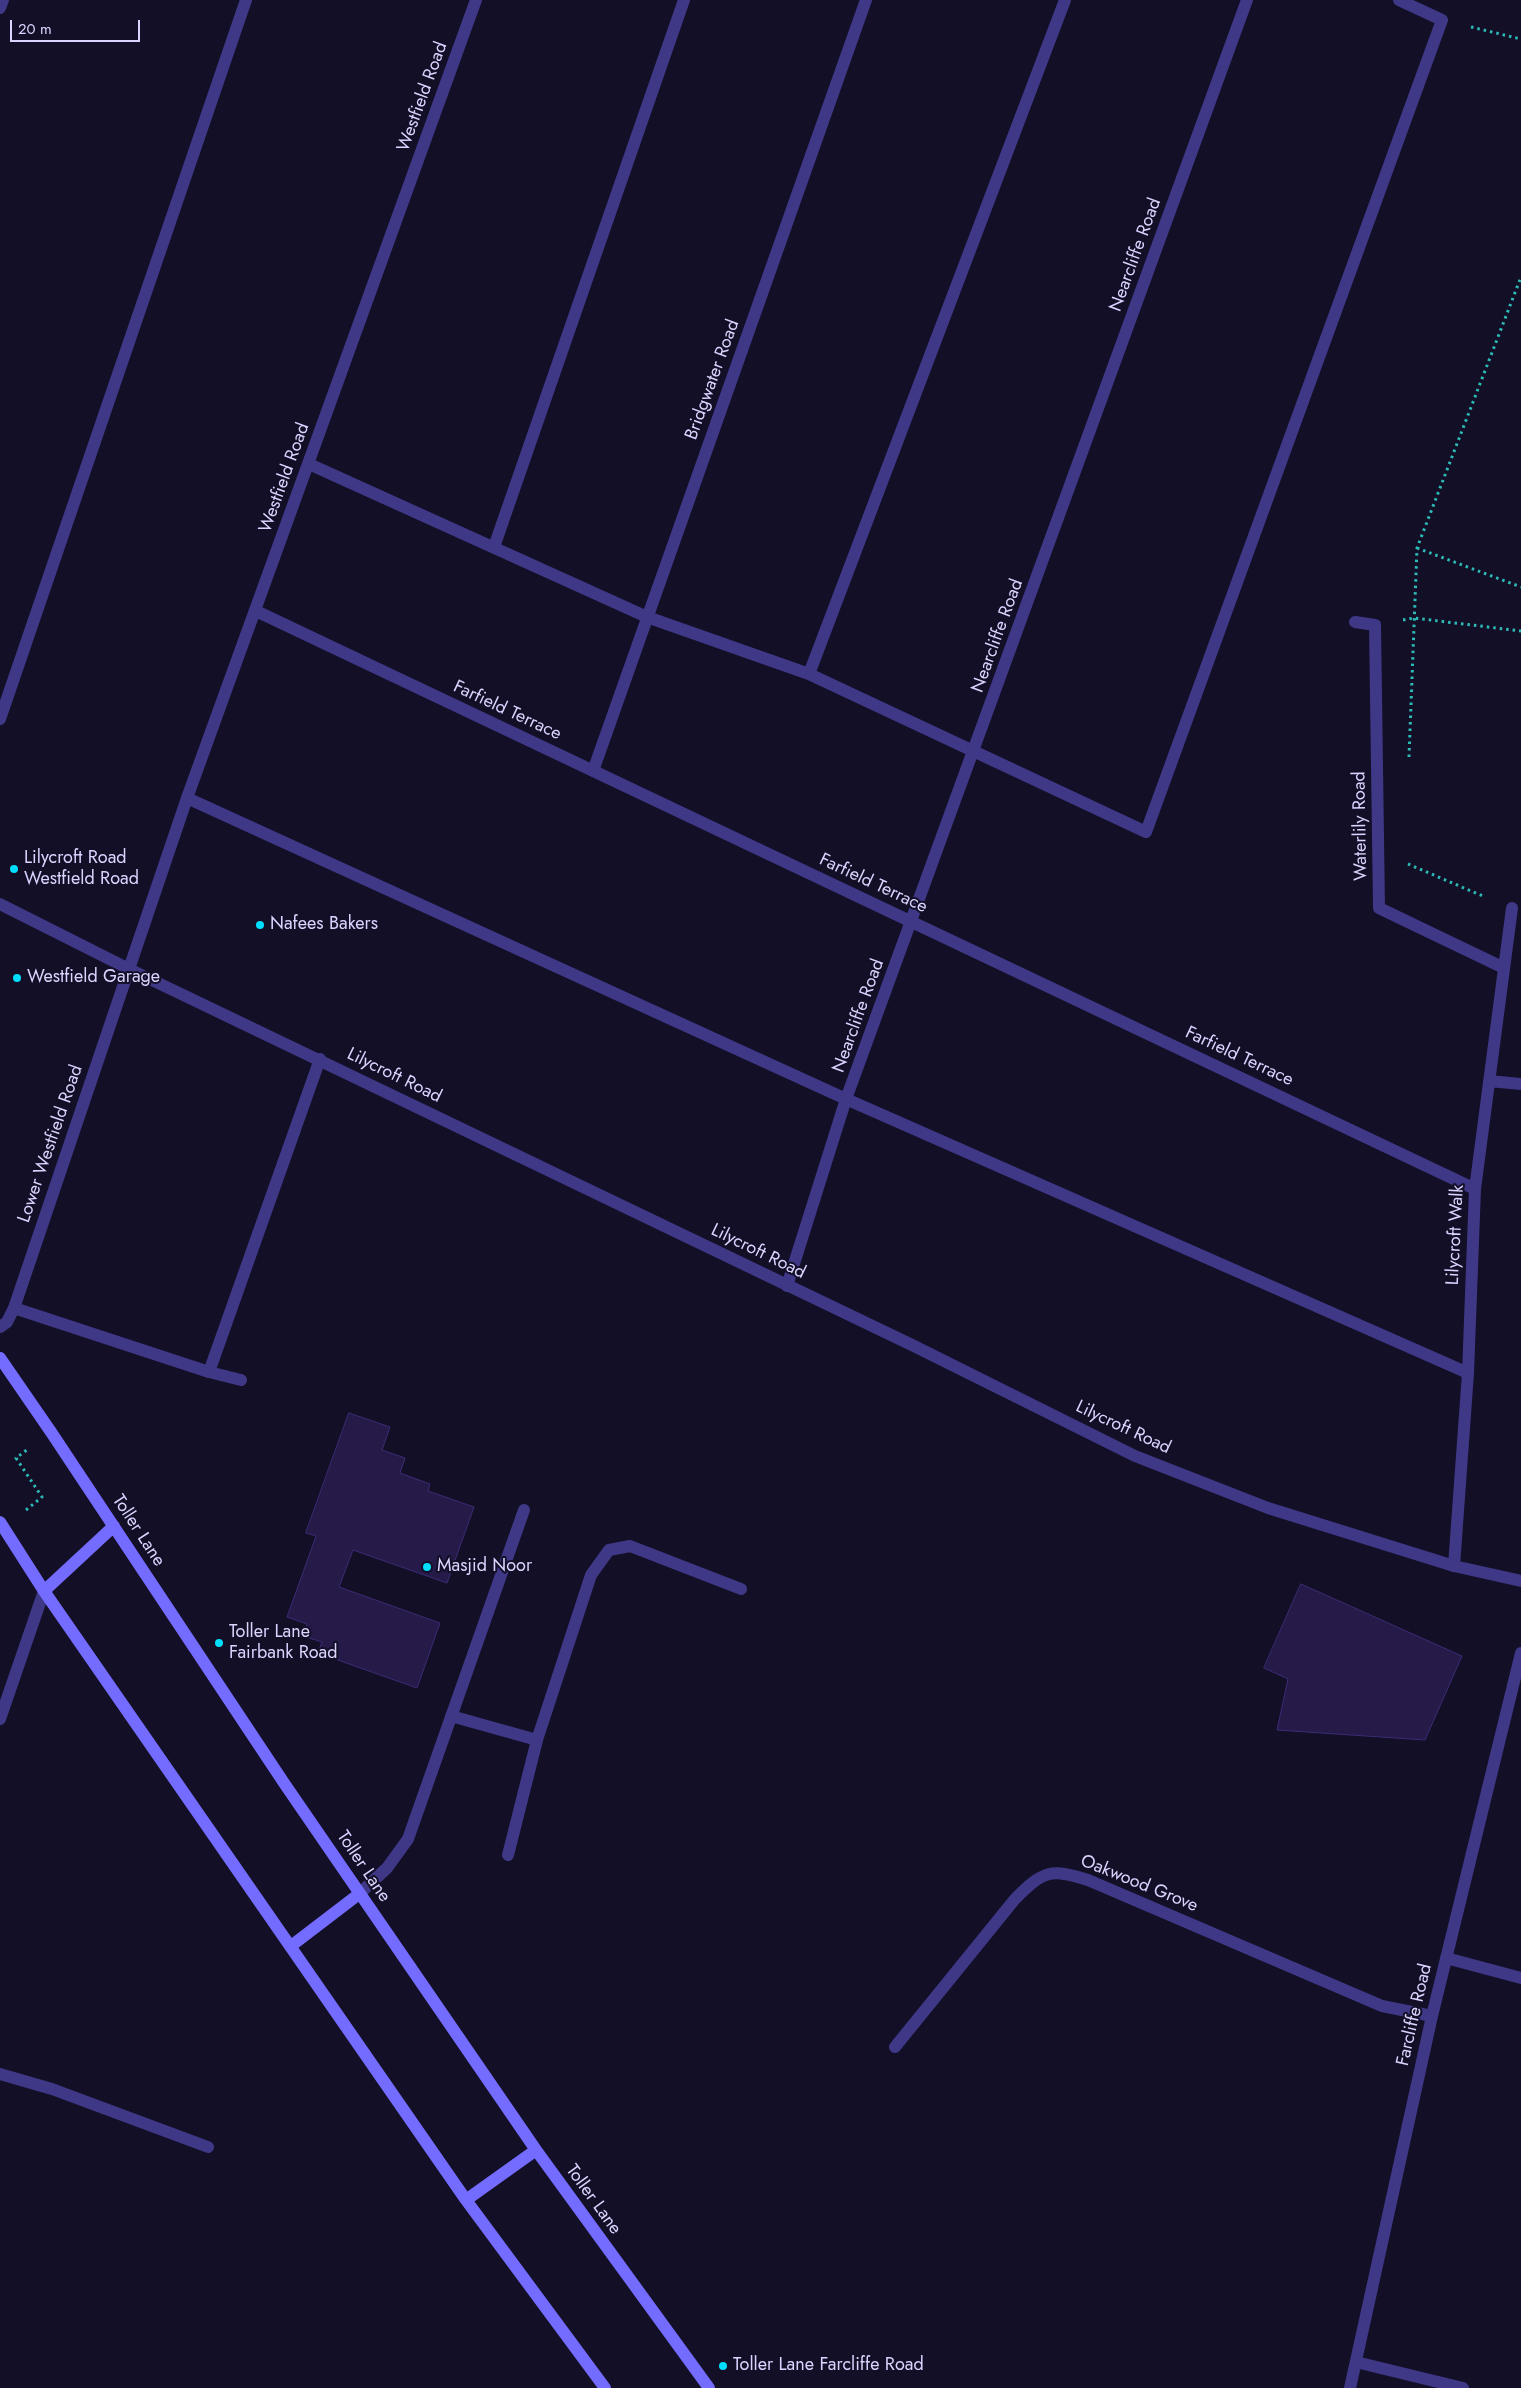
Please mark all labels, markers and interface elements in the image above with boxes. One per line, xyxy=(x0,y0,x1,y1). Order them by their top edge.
scale bar xyxy=(12,10,142,42)
text: 20 m xyxy=(18,18,52,40)
street label: Westfield Road xyxy=(393,39,453,155)
street label: Nearcliffe Road xyxy=(1106,195,1166,315)
street label: Bridgwater Road xyxy=(681,317,745,443)
street label: Westfield Road xyxy=(255,420,315,536)
street label: Nearcliffe Road xyxy=(968,576,1028,696)
street label: Farfield Terrace xyxy=(449,677,565,745)
street label: Waterlily Road xyxy=(1349,771,1373,881)
place label: Lilycroft Road Westfield Road xyxy=(24,848,139,891)
street label: Farfield Terrace xyxy=(815,850,931,918)
marker: Lilycroft Road Westfield Road xyxy=(8,863,20,875)
place label: Nafees Bakers xyxy=(270,914,378,936)
marker: Nafees Bakers xyxy=(254,919,266,931)
street label: Nearcliffe Road xyxy=(829,956,889,1076)
place label: Westfield Garage xyxy=(27,967,160,989)
marker: Westfield Garage xyxy=(11,972,23,984)
street label: Farfield Terrace xyxy=(1181,1023,1297,1091)
street label: Lilycroft Road xyxy=(343,1044,445,1108)
street label: Lower Westfield Road xyxy=(14,1062,88,1226)
street label: Lilycroft Walk xyxy=(1443,1184,1469,1286)
street label: Lilycroft Road xyxy=(707,1220,809,1284)
street label: Lilycroft Road xyxy=(1072,1397,1174,1459)
street label: Toller Lane xyxy=(107,1491,169,1571)
place label: Masjid Noor xyxy=(437,1556,532,1578)
marker: Masjid Noor xyxy=(421,1561,433,1573)
place label: Toller Lane Fairbank Road xyxy=(229,1622,337,1665)
marker: Toller Lane Fairbank Road xyxy=(213,1637,225,1649)
street label: Toller Lane xyxy=(331,1827,395,1907)
street label: Oakwood Grove xyxy=(1077,1851,1201,1917)
street label: Farcliffe Road xyxy=(1393,1962,1437,2068)
street label: Toller Lane xyxy=(560,2161,626,2239)
place label: Toller Lane Farcliffe Road xyxy=(733,2355,924,2377)
marker: Toller Lane Farcliffe Road xyxy=(717,2360,729,2372)

